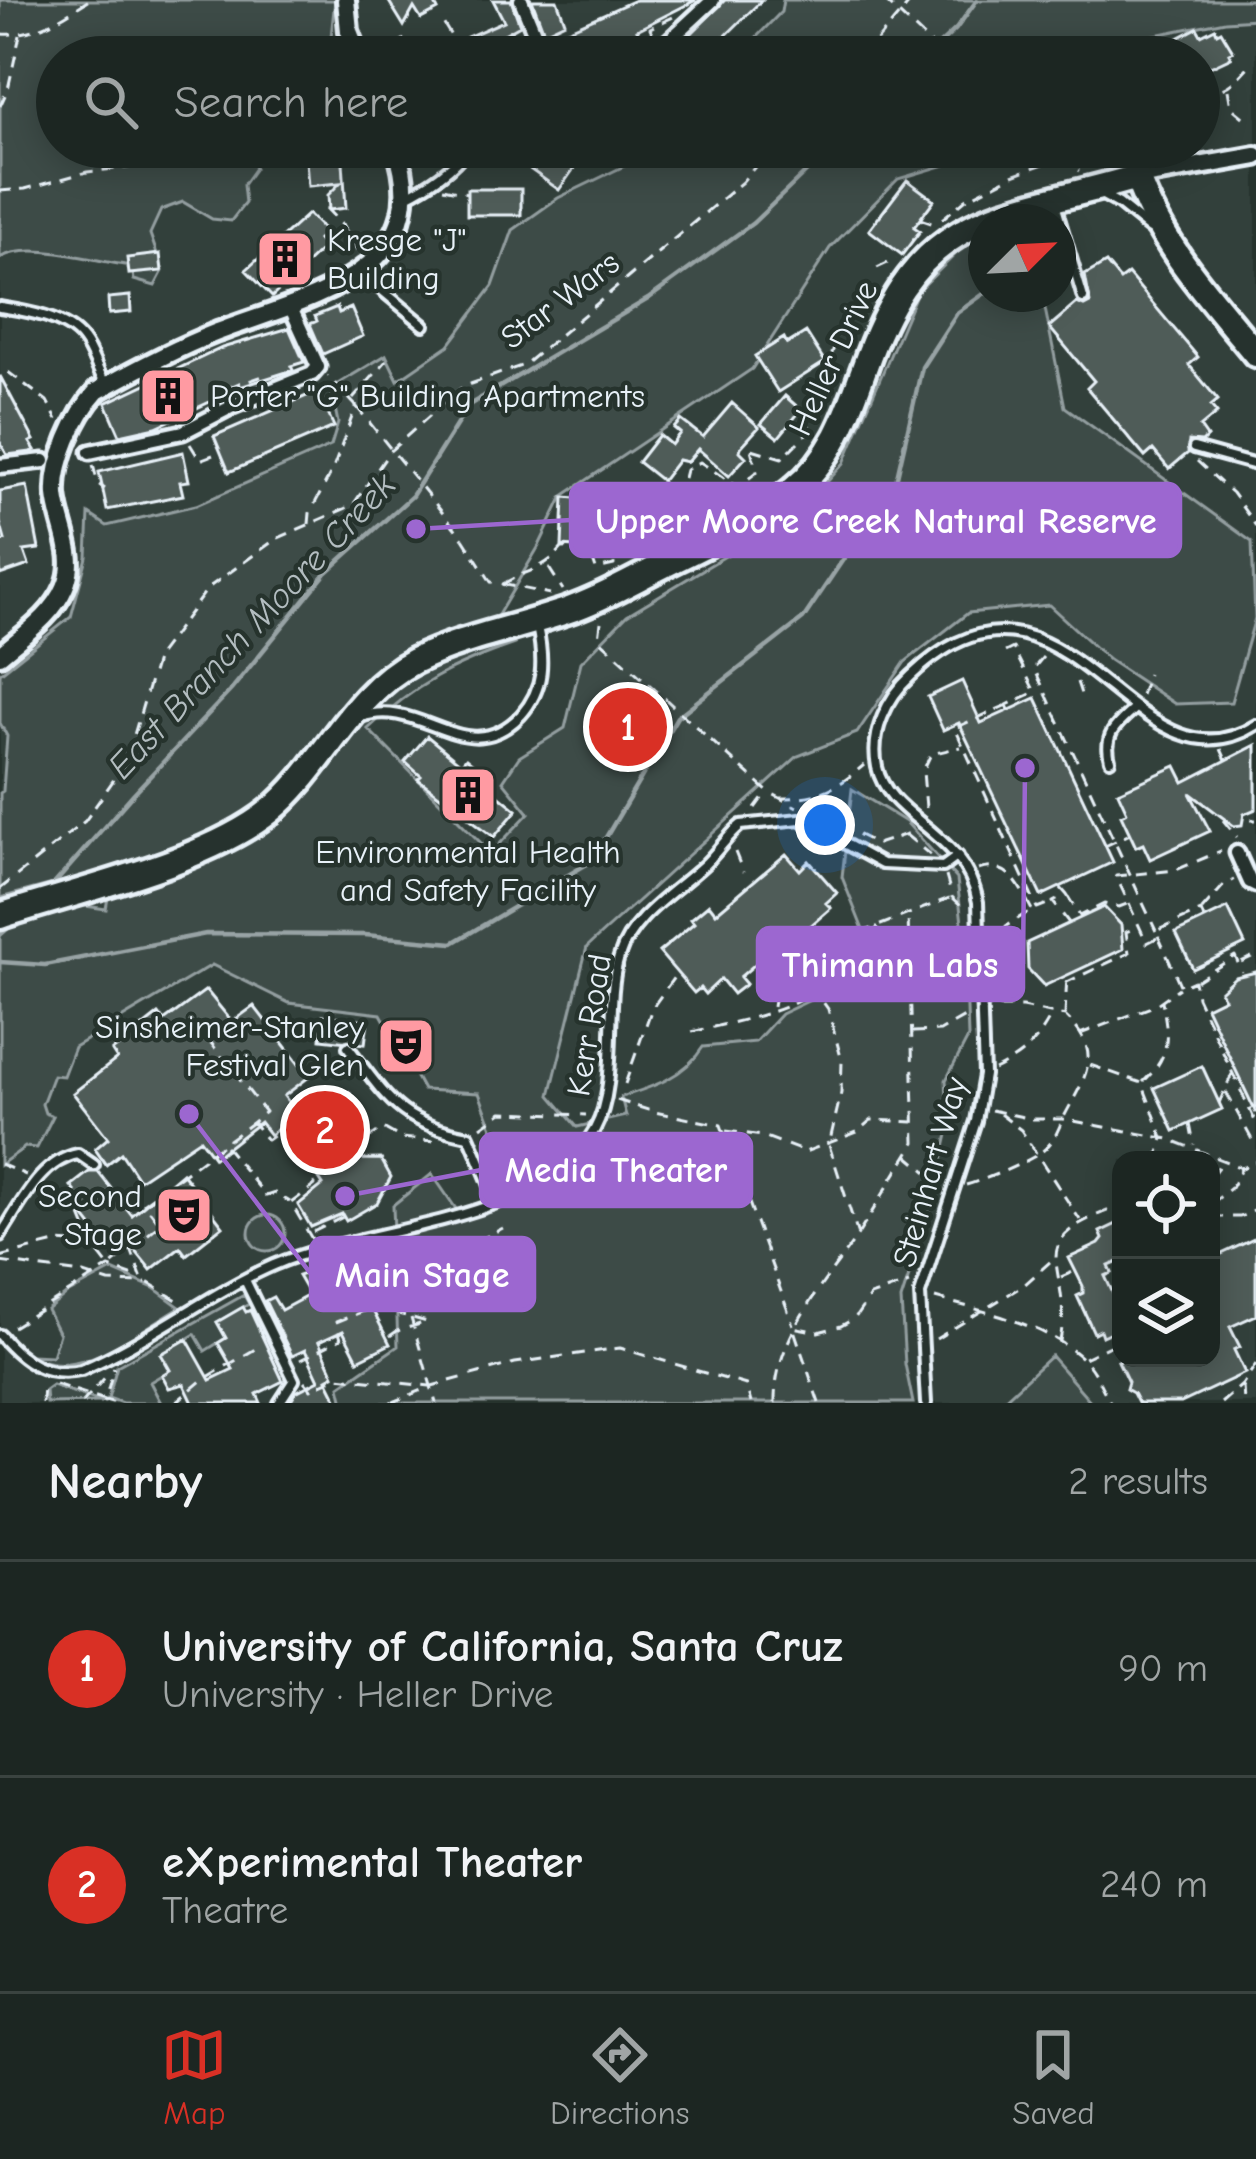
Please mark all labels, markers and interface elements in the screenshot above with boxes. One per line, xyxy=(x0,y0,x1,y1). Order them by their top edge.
search box xyxy=(36,36,1220,168)
icon: search xyxy=(78,69,144,135)
text: Search here xyxy=(174,76,408,128)
north arrow xyxy=(968,204,1076,312)
place label: Kresge "J" Building xyxy=(327,221,466,297)
building icon: Kresge "J" Building xyxy=(254,228,316,290)
street label: Star Wars xyxy=(493,243,627,357)
street label: Heller Drive xyxy=(781,275,885,441)
building icon: Porter "G" Building Apartments xyxy=(137,365,199,427)
place label: Porter "G" Building Apartments xyxy=(210,377,645,415)
water label: East Branch Moore Creek xyxy=(100,465,404,787)
callout: Upper Moore Creek Natural Reserve xyxy=(571,484,1180,556)
text: Upper Moore Creek Natural Reserve xyxy=(595,501,1157,542)
pin: 1 xyxy=(589,682,667,772)
building icon: Environmental Health and Safety Facility xyxy=(437,764,499,826)
your location xyxy=(795,795,855,855)
place label: Environmental Health and Safety Facility xyxy=(315,833,621,909)
callout: Thimann Labs xyxy=(758,928,1023,1000)
text: Thimann Labs xyxy=(782,945,998,986)
street label: Kerr Road xyxy=(559,951,619,1099)
place label: Sinsheimer-Stanley Festival Glen xyxy=(95,1008,364,1084)
theatre icon: Sinsheimer-Stanley Festival Glen xyxy=(375,1015,437,1077)
street label: Steinhart Way xyxy=(885,1073,975,1271)
pin: 2 xyxy=(286,1085,364,1175)
callout: Media Theater xyxy=(481,1134,751,1206)
text: Media Theater xyxy=(505,1150,728,1191)
map controls xyxy=(1112,1151,1220,1367)
button: locate xyxy=(1112,1151,1220,1259)
place label: Second Stage xyxy=(38,1177,142,1253)
theatre icon: Second Stage xyxy=(153,1184,215,1246)
callout: Main Stage xyxy=(311,1238,534,1310)
text: Main Stage xyxy=(335,1255,509,1296)
button: layers xyxy=(1112,1259,1220,1367)
text: Nearby xyxy=(48,1452,202,1511)
text: 2 results xyxy=(1068,1459,1208,1504)
text: University of California, Santa Cruz xyxy=(162,1620,843,1672)
text: 1 xyxy=(79,1646,95,1691)
text: 90 m xyxy=(1118,1646,1208,1691)
text: University · Heller Drive xyxy=(162,1672,553,1717)
text: eXperimental Theater xyxy=(162,1836,582,1888)
text: 2 xyxy=(77,1862,97,1907)
text: 240 m xyxy=(1100,1862,1208,1907)
text: Theatre xyxy=(162,1888,288,1933)
tab: Map xyxy=(161,2022,227,2132)
tab: Directions xyxy=(550,2022,690,2132)
tab: Saved xyxy=(1012,2022,1095,2132)

